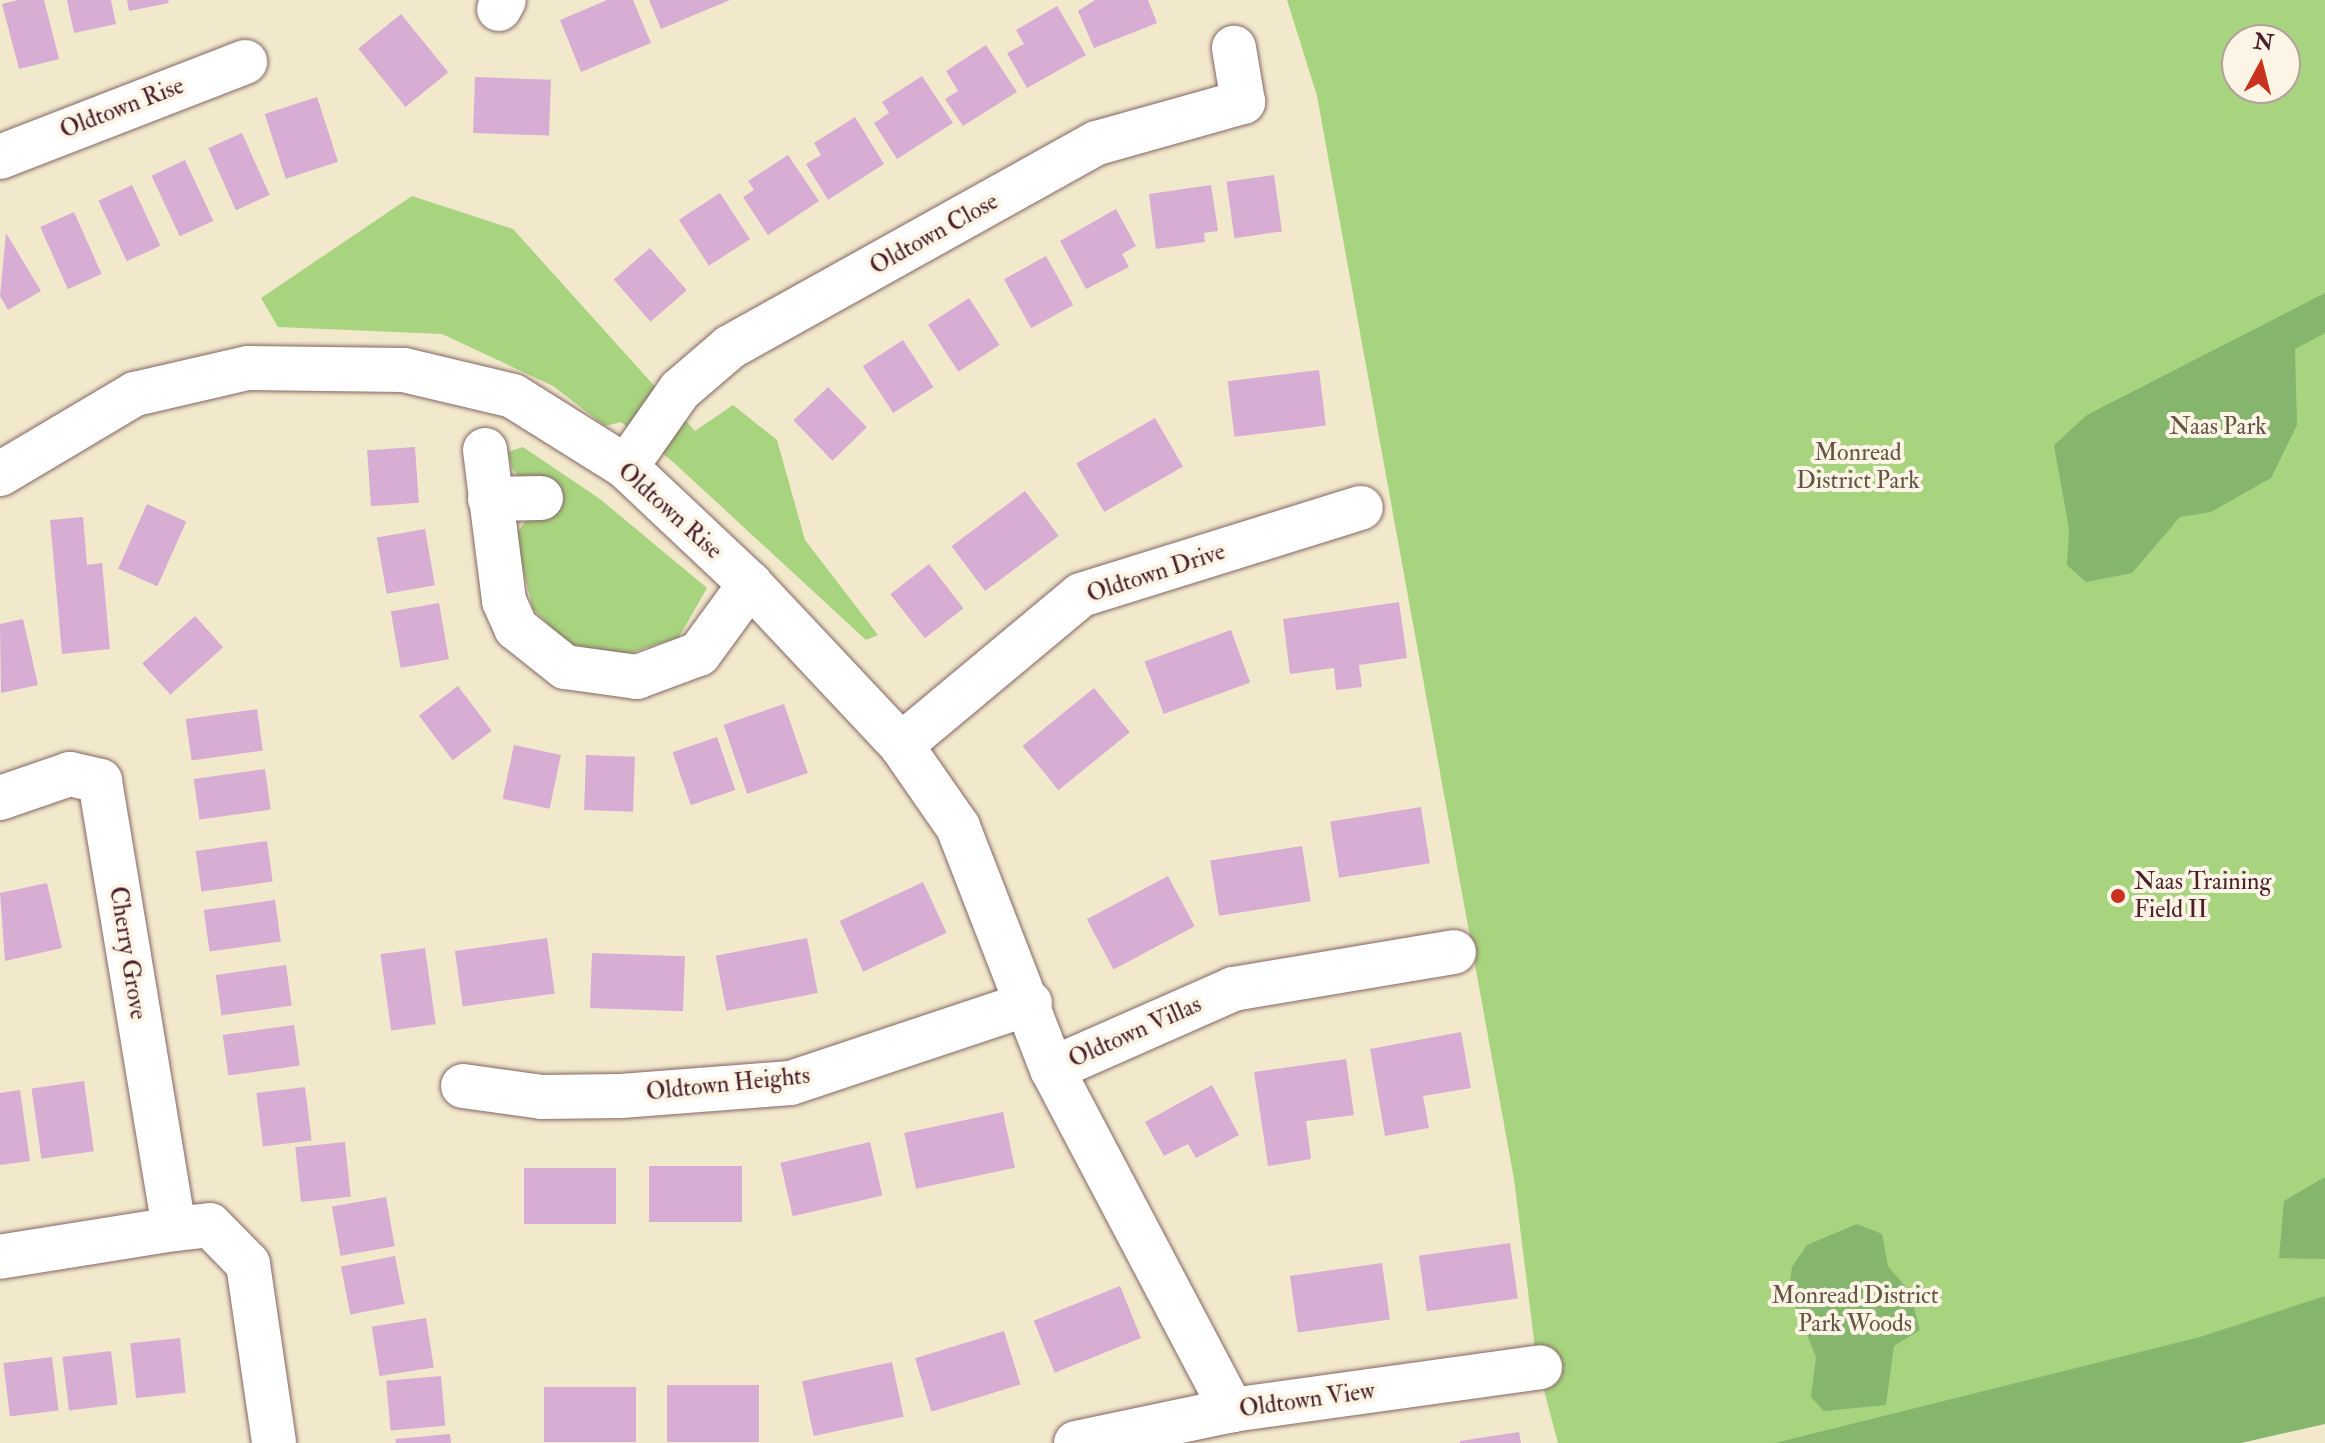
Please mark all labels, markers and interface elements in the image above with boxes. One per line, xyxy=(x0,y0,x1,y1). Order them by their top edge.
north arrow xyxy=(2221,24,2301,104)
text: N xyxy=(2252,27,2275,57)
street label: Oldtown Rise xyxy=(56,71,188,145)
street label: Oldtown Close xyxy=(865,187,1003,281)
park label: Naas Park xyxy=(2169,413,2267,441)
park label: Monread District Park xyxy=(1796,439,1920,495)
street label: Oldtown Rise xyxy=(612,457,728,565)
street label: Oldtown Drive xyxy=(1083,537,1229,609)
place label: Naas Training Field II xyxy=(2134,868,2271,924)
street label: Cherry Grove xyxy=(103,884,153,1022)
marker: Naas Training Field II xyxy=(2109,887,2127,905)
street label: Oldtown Villas xyxy=(1064,990,1206,1074)
street label: Oldtown Heights xyxy=(645,1061,811,1107)
park label: Monread District Park Woods xyxy=(1772,1282,1938,1338)
street label: Oldtown View xyxy=(1237,1376,1377,1424)

